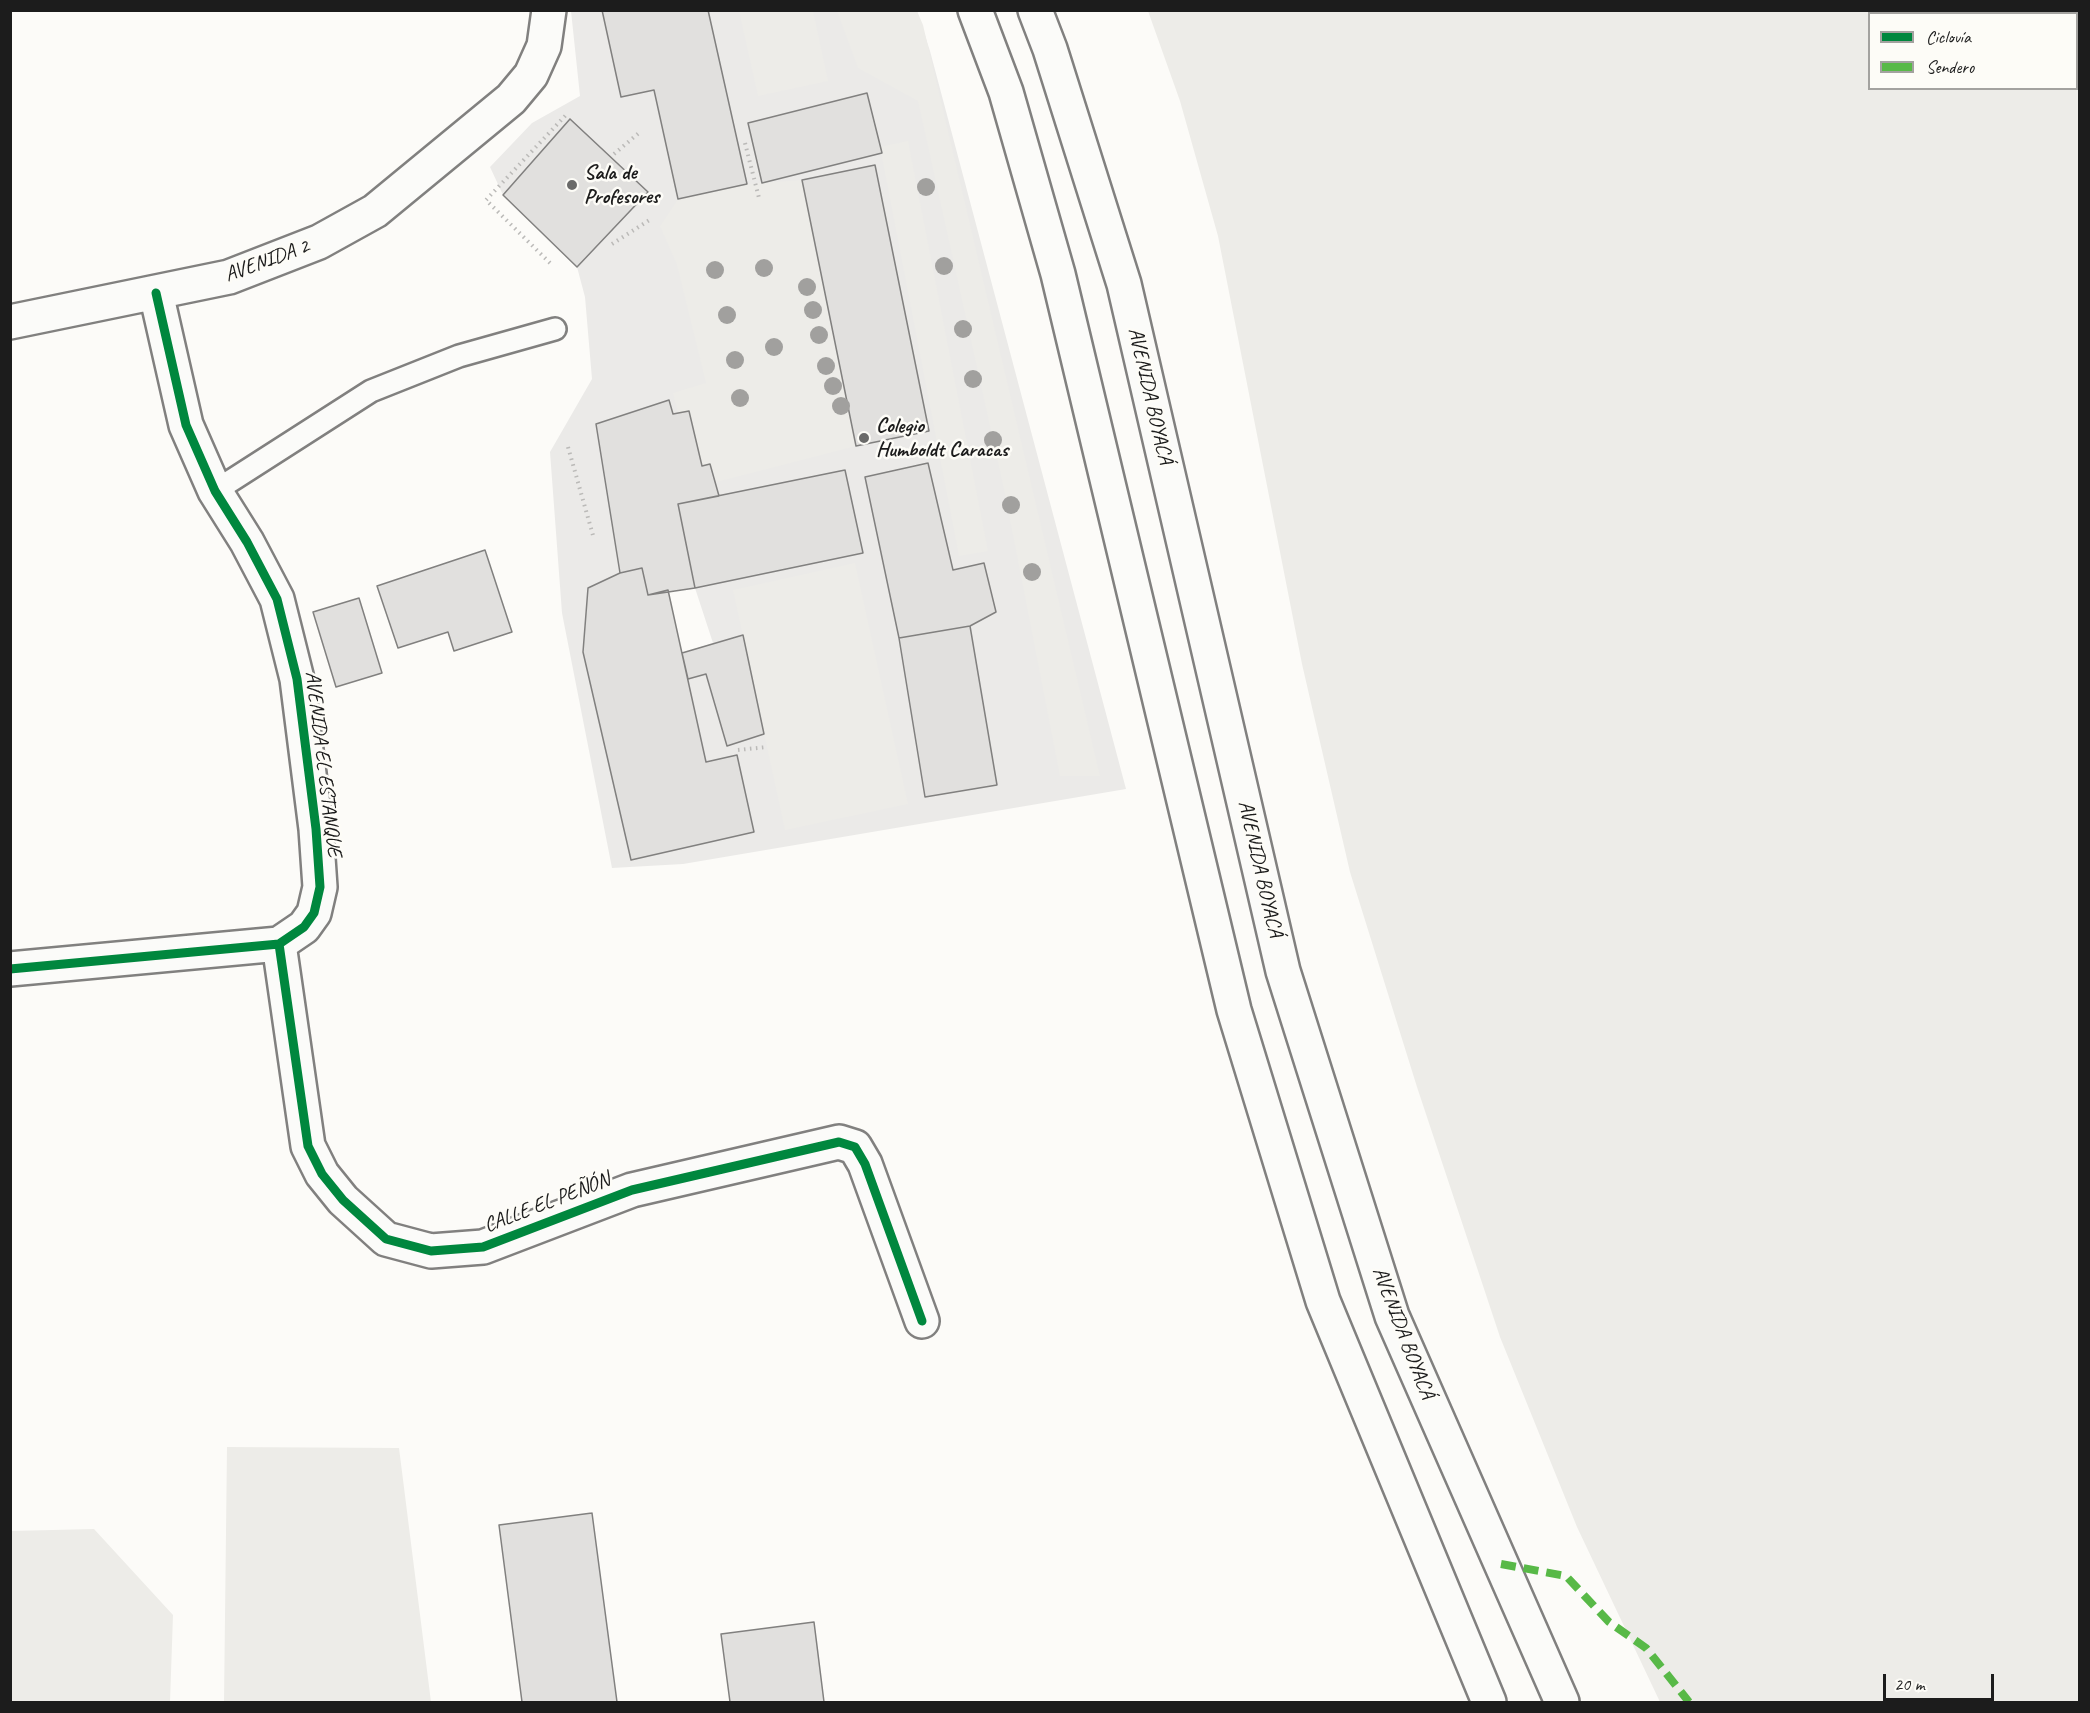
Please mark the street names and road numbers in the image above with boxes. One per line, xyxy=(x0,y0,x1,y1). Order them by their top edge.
street label: AVENIDA 2 xyxy=(221,234,313,288)
street label: AVENIDA BOYACÁ xyxy=(1122,325,1178,467)
street label: AVENIDA EL ESTANQUE xyxy=(299,670,347,858)
street label: AVENIDA BOYACÁ xyxy=(1232,798,1288,940)
street label: CALLE EL PEÑÓN xyxy=(480,1167,614,1239)
street label: AVENIDA BOYACÁ xyxy=(1366,1263,1440,1403)

